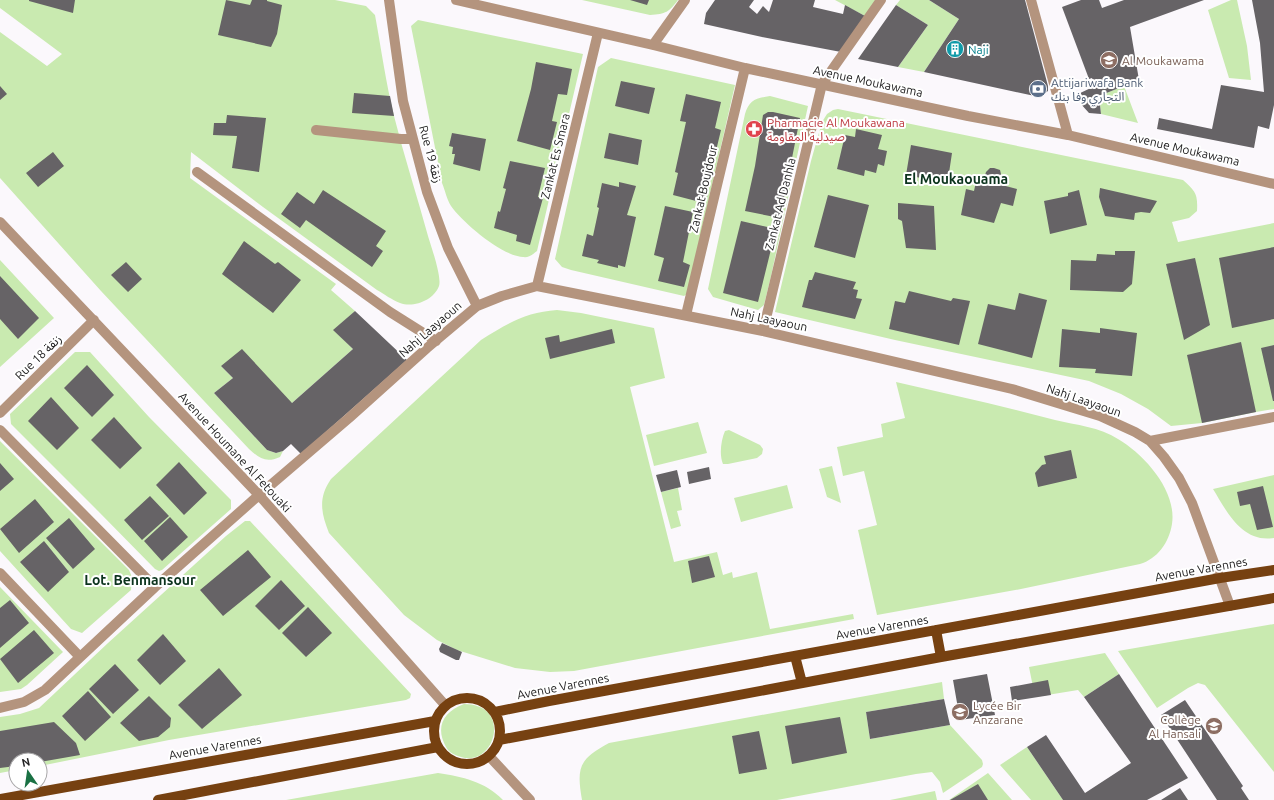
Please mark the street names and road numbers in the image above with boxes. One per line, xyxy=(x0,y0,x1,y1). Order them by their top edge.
street label: Avenue Moukawama xyxy=(812,63,924,99)
street label: Zankat Es Smara xyxy=(538,112,572,200)
street label: Rue 19 زنقة xyxy=(416,124,445,184)
street label: Avenue Moukawama xyxy=(1129,130,1241,168)
street label: Zankat Boujdour xyxy=(687,144,719,234)
street label: Zankat Ad Danhla xyxy=(762,156,798,252)
street label: Nahj Laayaoun xyxy=(396,298,464,360)
street label: Nahj Laayaoun xyxy=(729,304,809,334)
street label: Rue 18 زنقة xyxy=(12,332,64,383)
street label: Nahj Laayaoun xyxy=(1045,381,1123,419)
street label: Avenue Houmane Al Fetouaki xyxy=(176,390,294,514)
street label: Avenue Varennes xyxy=(1154,554,1248,584)
street label: Avenue Varennes xyxy=(835,612,929,642)
street label: Avenue Varennes xyxy=(516,671,610,701)
street label: Avenue Varennes xyxy=(168,732,262,762)

